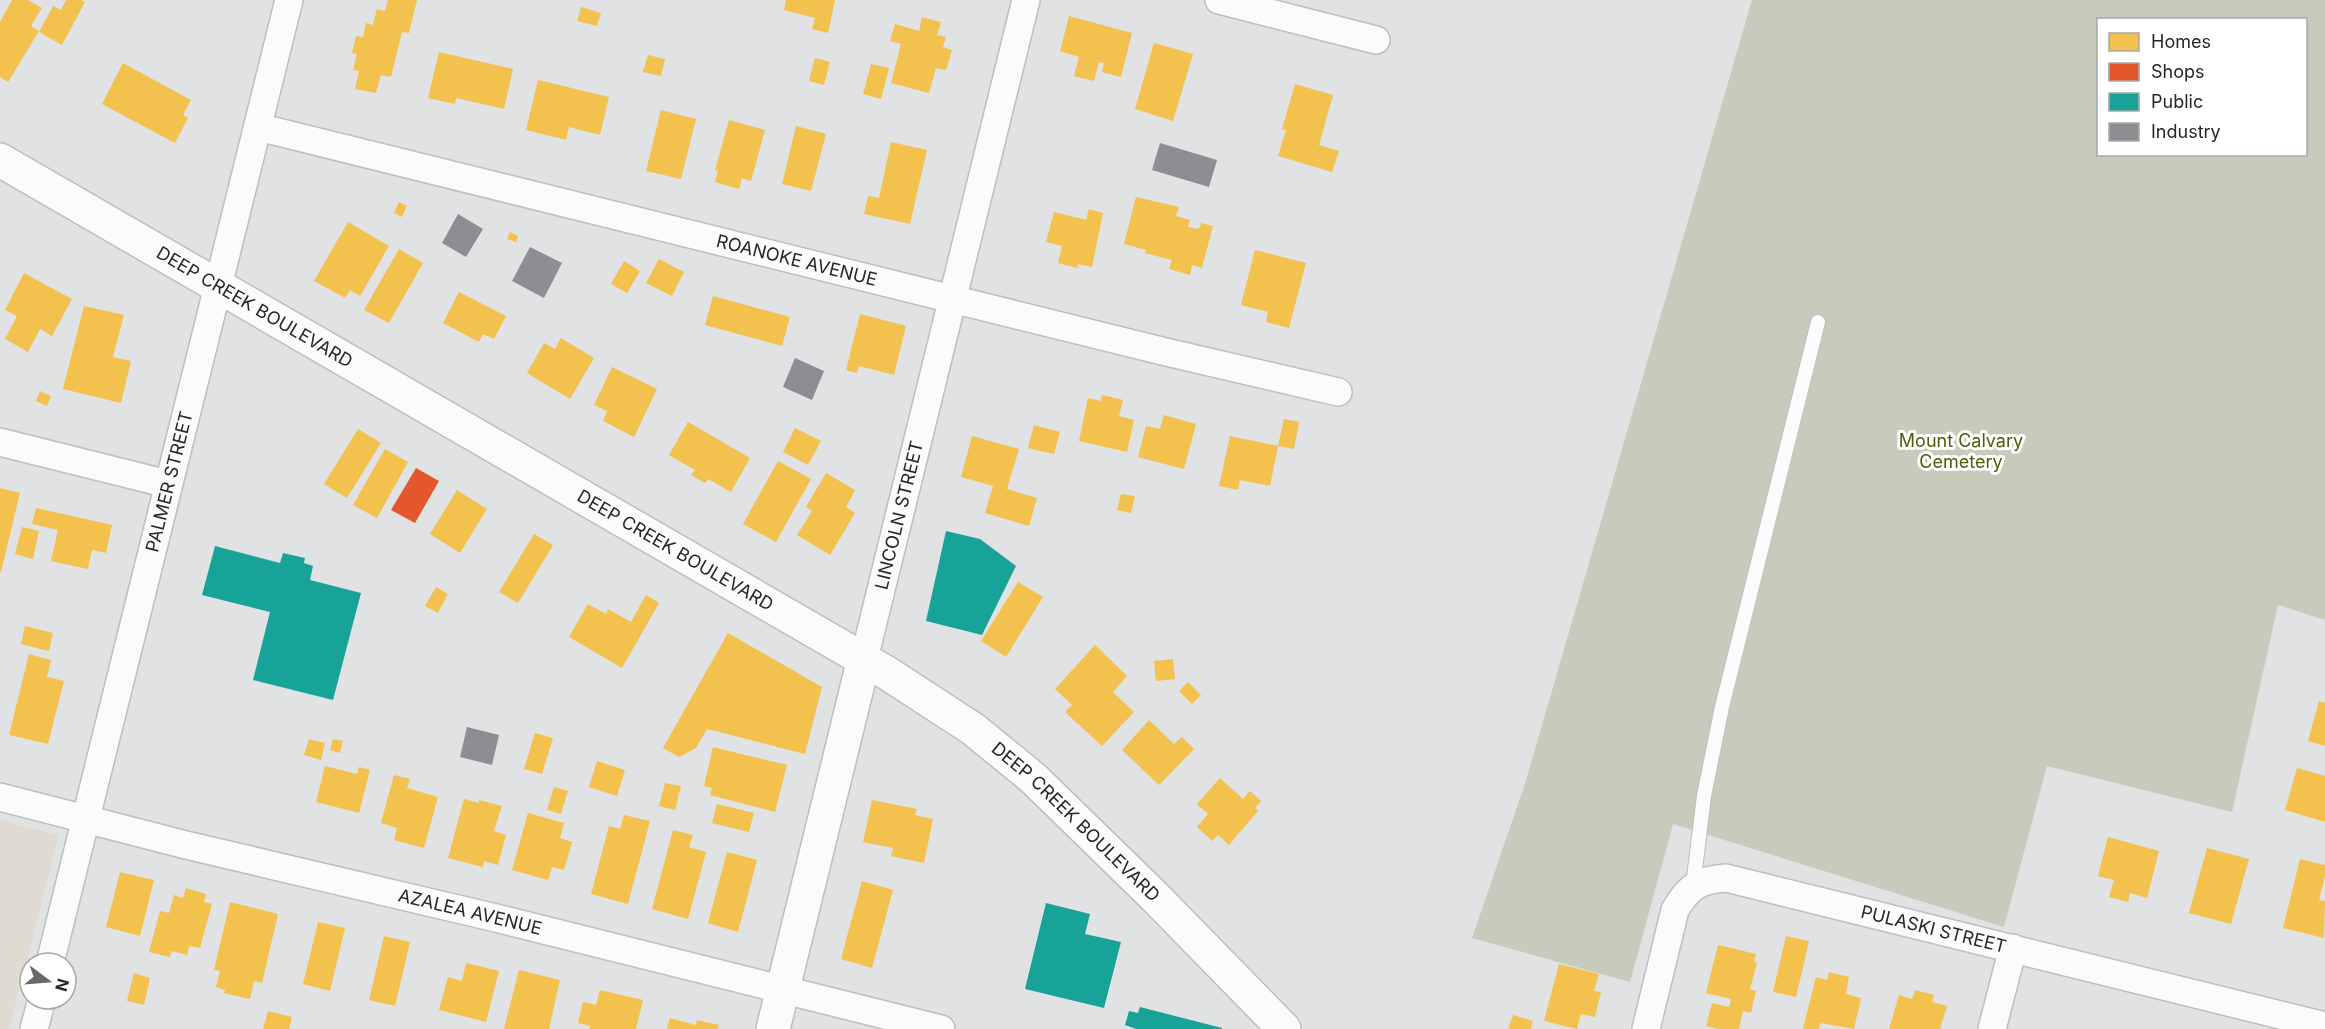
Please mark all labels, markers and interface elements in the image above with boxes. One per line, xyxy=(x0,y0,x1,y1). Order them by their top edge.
legend xyxy=(2097,18,2307,156)
text: Homes xyxy=(2151,31,2211,52)
text: Shops xyxy=(2151,61,2205,82)
text: Public xyxy=(2151,91,2203,112)
text: Industry xyxy=(2151,121,2221,142)
street label: ROANOKE AVENUE xyxy=(714,230,879,290)
street label: DEEP CREEK BOULEVARD xyxy=(153,242,357,372)
street label: PALMER STREET xyxy=(141,409,197,554)
park label: Mount Calvary Cemetery xyxy=(1899,430,2023,472)
street label: LINCOLN STREET xyxy=(870,439,927,592)
street label: DEEP CREEK BOULEVARD xyxy=(574,485,777,615)
street label: DEEP CREEK BOULEVARD xyxy=(988,738,1164,906)
street label: AZALEA AVENUE xyxy=(396,884,544,939)
street label: PULASKI STREET xyxy=(1859,901,2009,957)
north arrow xyxy=(18,951,78,1011)
text: N xyxy=(51,977,74,994)

